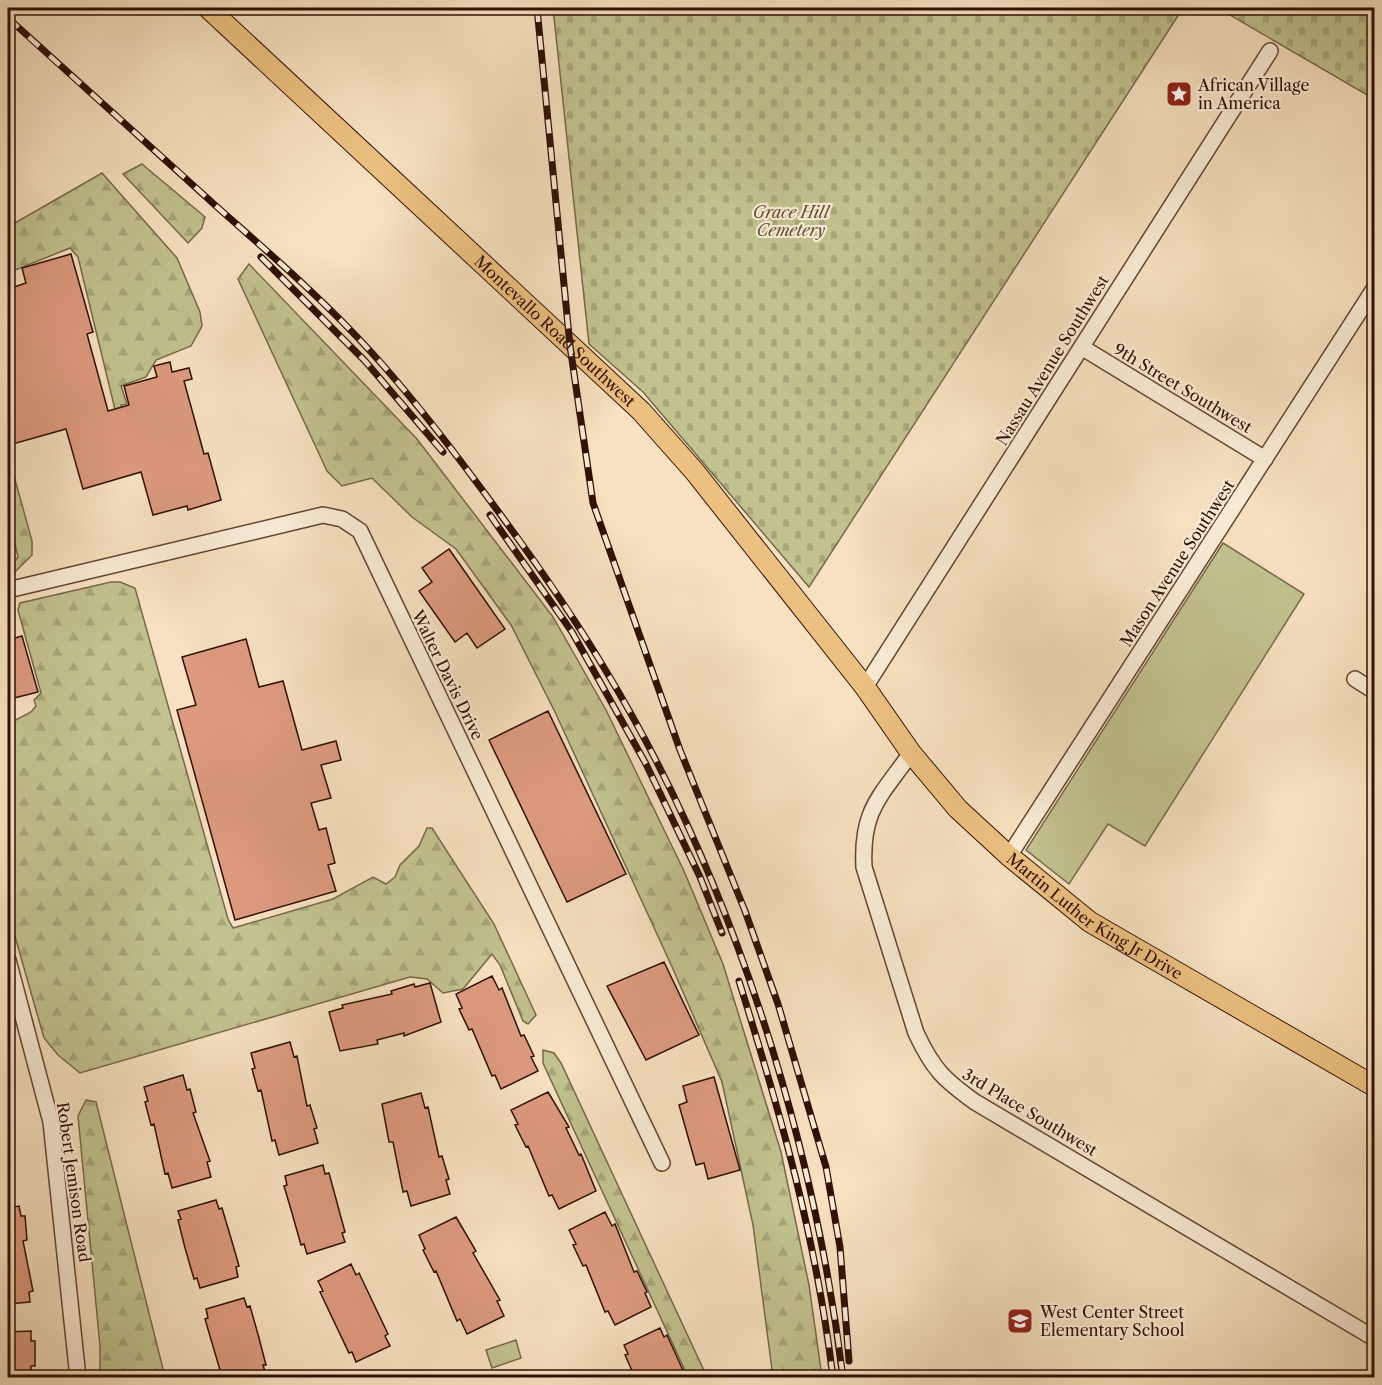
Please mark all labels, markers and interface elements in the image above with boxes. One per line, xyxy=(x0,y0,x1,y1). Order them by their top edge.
place label: African Village in America xyxy=(1197,75,1309,113)
place icon: African Village in America xyxy=(1164,79,1194,109)
park label: Grace Hill Cemetery xyxy=(753,202,831,240)
street label: Montevallo Road Southwest xyxy=(470,251,640,411)
street label: Nassau Avenue Southwest xyxy=(991,271,1113,449)
street label: 9th Street Southwest xyxy=(1110,339,1256,437)
street label: Mason Avenue Southwest xyxy=(1116,476,1239,650)
street label: Walter Davis Drive xyxy=(407,606,488,743)
street label: Martin Luther King Jr Drive xyxy=(1003,848,1186,983)
street label: 3rd Place Southwest xyxy=(959,1064,1101,1160)
street label: Robert Jemison Road xyxy=(53,1101,95,1264)
place label: West Center Street Elementary School xyxy=(1039,1302,1185,1340)
school or university icon: West Center Street Elementary School xyxy=(1005,1306,1035,1336)

